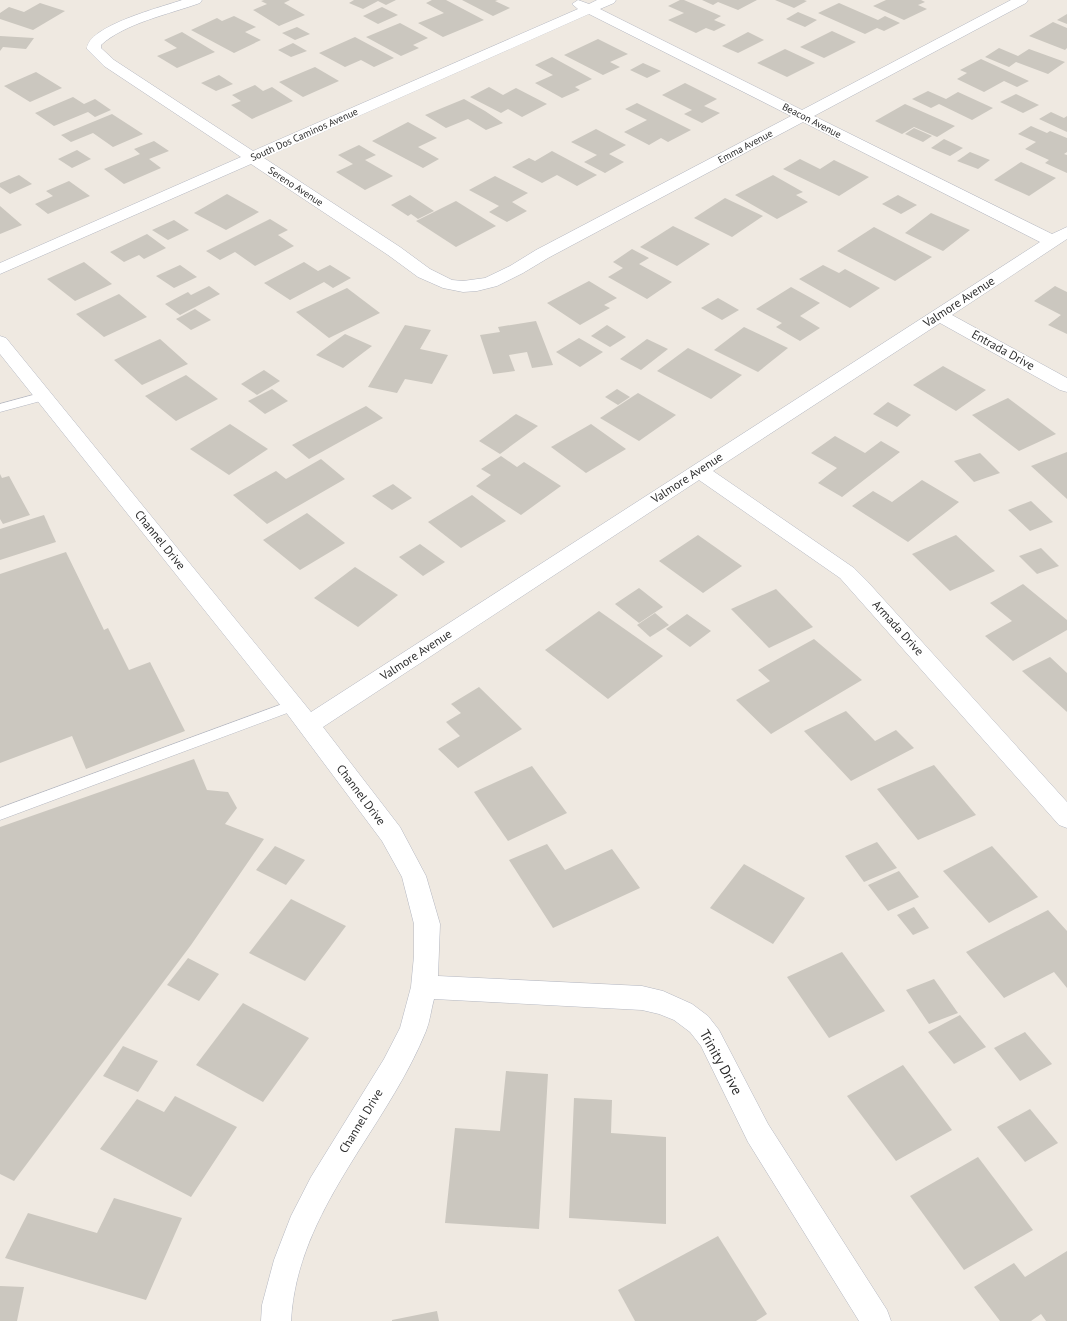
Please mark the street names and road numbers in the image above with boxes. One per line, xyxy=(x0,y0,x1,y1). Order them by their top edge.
street label: Beacon Avenue xyxy=(780,100,843,141)
street label: South Dos Caminos Avenue xyxy=(248,105,360,164)
street label: Emma Avenue xyxy=(716,127,775,166)
street label: Sereno Avenue xyxy=(266,164,326,209)
street label: Valmore Avenue xyxy=(919,273,997,331)
street label: Entrada Drive xyxy=(969,326,1037,373)
street label: Valmore Avenue xyxy=(647,449,725,507)
street label: Channel Drive xyxy=(132,507,189,572)
street label: Armada Drive xyxy=(870,597,927,658)
street label: Valmore Avenue xyxy=(376,626,454,684)
street label: Channel Drive xyxy=(334,761,389,828)
street label: Trinity Drive xyxy=(696,1026,746,1098)
street label: Channel Drive xyxy=(336,1086,386,1156)

